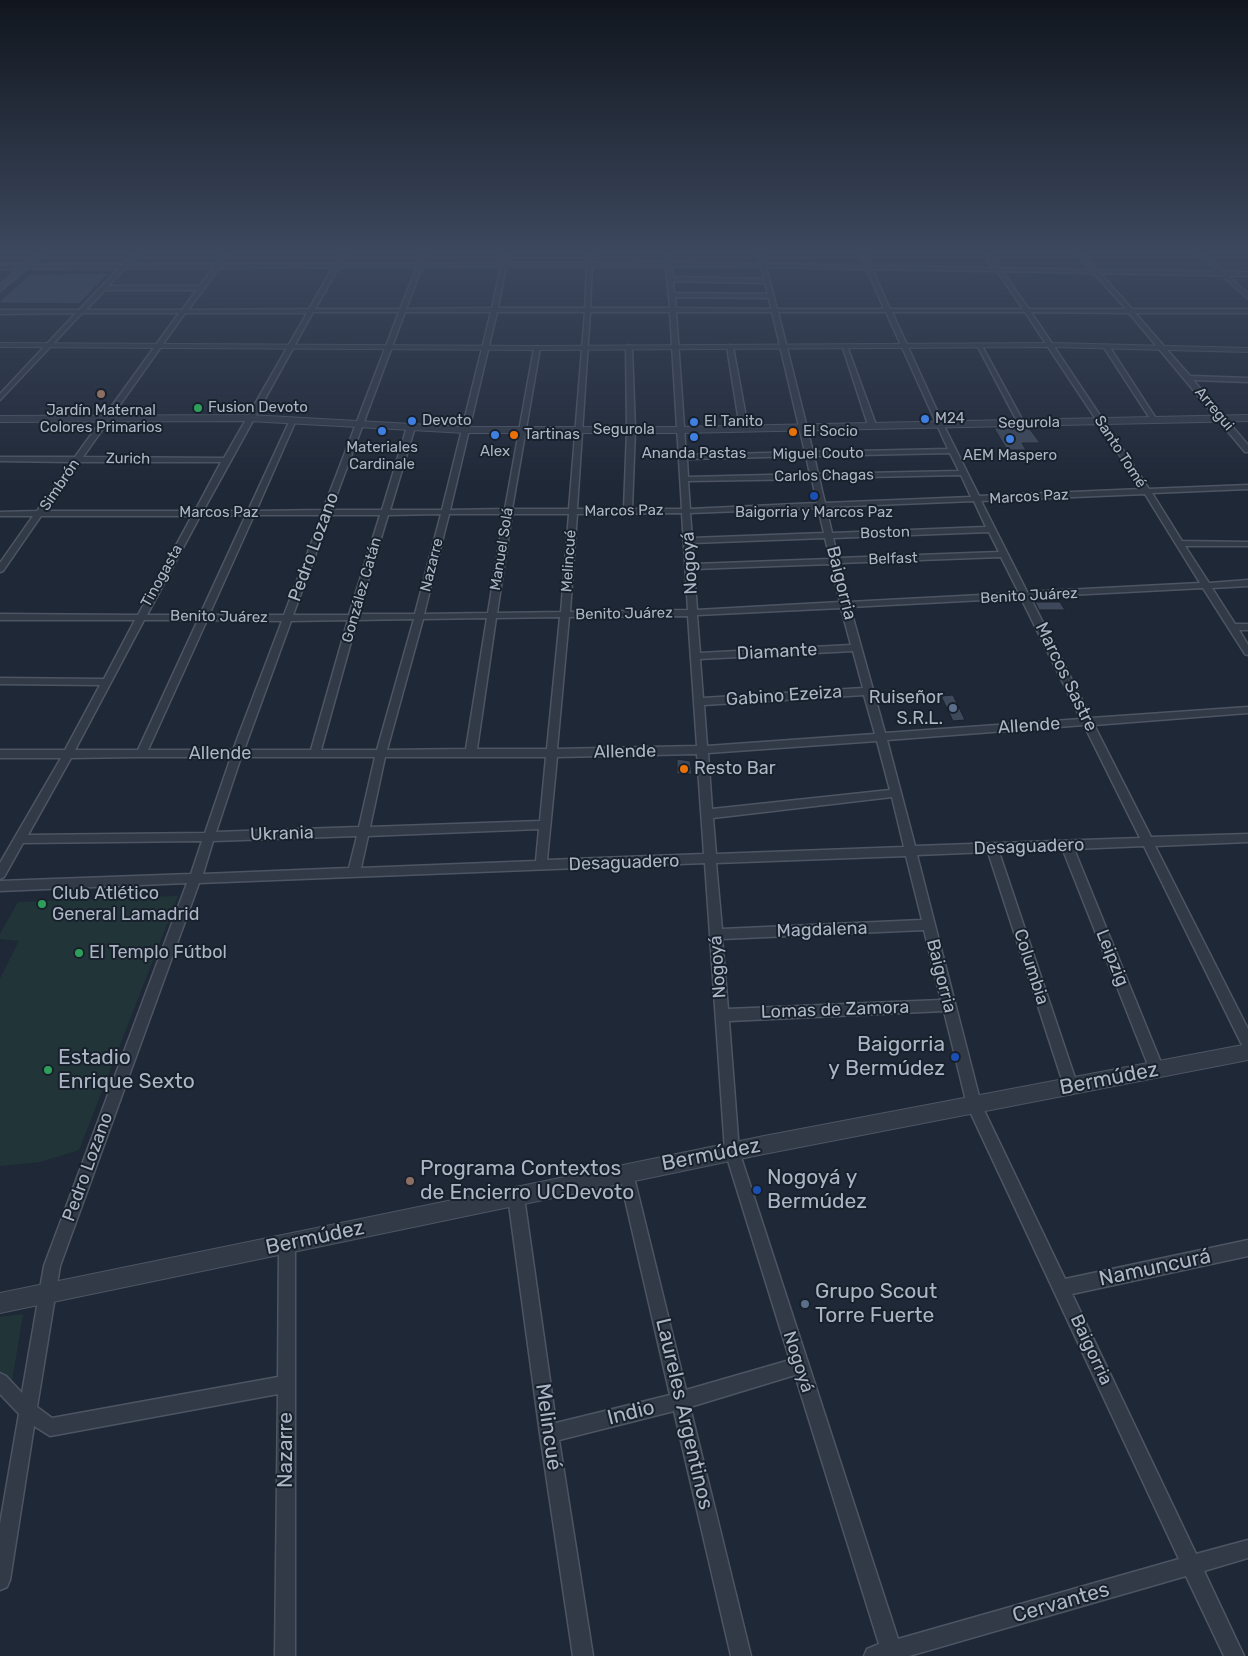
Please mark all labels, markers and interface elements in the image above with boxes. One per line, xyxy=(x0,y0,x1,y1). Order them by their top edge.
street label: Arregui xyxy=(1191,384,1237,434)
marker: Jardín Maternal Colores Primarios xyxy=(95,388,107,400)
place label: Fusion Devoto xyxy=(208,399,308,417)
place label: Jardín Maternal Colores Primarios xyxy=(40,402,162,437)
marker: Fusion Devoto xyxy=(192,402,204,414)
place label: M24 xyxy=(935,410,965,428)
place label: Devoto xyxy=(422,412,472,430)
place label: El Tanito xyxy=(704,413,763,431)
marker: M24 xyxy=(919,413,931,425)
street label: Segurola xyxy=(998,413,1060,433)
street label: Santo Tomé xyxy=(1090,413,1150,491)
marker: Devoto xyxy=(406,415,418,427)
marker: El Tanito xyxy=(688,416,700,428)
street label: Segurola xyxy=(593,421,655,439)
place label: El Socio xyxy=(803,423,858,441)
marker: Materiales Cardinale xyxy=(376,425,388,437)
place label: Tartinas xyxy=(524,426,580,444)
marker: El Socio xyxy=(787,426,799,438)
marker: Alex xyxy=(489,429,501,441)
marker: Tartinas xyxy=(508,429,520,441)
marker: Ananda Pastas xyxy=(688,431,700,443)
marker: AEM Maspero xyxy=(1004,433,1016,445)
place label: Materiales Cardinale xyxy=(346,439,418,474)
place label: Alex xyxy=(480,443,510,461)
street label: Miguel Couto xyxy=(772,444,864,464)
place label: Ananda Pastas xyxy=(642,445,746,463)
place label: AEM Maspero xyxy=(963,447,1057,465)
street label: Zurich xyxy=(106,450,150,468)
street label: Simbrón xyxy=(36,456,84,514)
street label: Carlos Chagas xyxy=(774,466,874,486)
street label: Marcos Paz xyxy=(989,486,1069,508)
street label: Pedro Lozano xyxy=(284,490,344,604)
marker: Baigorria y Marcos Paz xyxy=(808,490,820,502)
street label: Marcos Paz xyxy=(584,501,664,521)
street label: Marcos Paz xyxy=(179,504,259,522)
place label: Baigorria y Marcos Paz xyxy=(735,504,893,522)
street label: Manuel Solá xyxy=(487,506,517,592)
street label: Boston xyxy=(860,523,910,543)
street label: Melincué xyxy=(558,529,580,593)
street label: Nogoyá xyxy=(678,531,702,595)
street label: González Catán xyxy=(338,535,386,645)
street label: Nazarre xyxy=(417,536,447,594)
street label: Tinogasta xyxy=(137,541,187,611)
street label: Baigorria xyxy=(821,544,861,622)
street label: Belfast xyxy=(868,549,918,569)
street label: Benito Juárez xyxy=(980,584,1078,608)
street label: Benito Juárez xyxy=(575,604,673,624)
street label: Benito Juárez xyxy=(170,607,268,627)
street label: Marcos Sastre xyxy=(1030,619,1102,735)
street label: Diamante xyxy=(736,639,818,665)
street label: Gabino Ezeiza xyxy=(725,681,843,711)
place label: Ruiseñor S.R.L. xyxy=(869,687,943,730)
marker: Ruiseñor S.R.L. xyxy=(947,702,959,714)
street label: Allende xyxy=(997,713,1061,739)
street label: Allende xyxy=(594,741,656,763)
street label: Allende xyxy=(189,743,251,765)
place label: Resto Bar xyxy=(694,758,776,780)
marker: Resto Bar xyxy=(678,763,690,775)
street label: Ukrania xyxy=(250,822,314,846)
street label: Desaguadero xyxy=(973,834,1085,860)
street label: Desaguadero xyxy=(568,850,680,876)
place label: Club Atlético General Lamadrid xyxy=(52,883,199,926)
marker: Club Atlético General Lamadrid xyxy=(36,898,48,910)
street label: Magdalena xyxy=(776,918,868,942)
street label: Columbia xyxy=(1009,926,1053,1008)
street label: Leipzig xyxy=(1091,926,1133,990)
street label: Nogoyá xyxy=(705,935,731,999)
street label: Baigorria xyxy=(921,937,961,1015)
place label: El Templo Fútbol xyxy=(89,942,227,964)
marker: El Templo Fútbol xyxy=(73,947,85,959)
street label: Lomas de Zamora xyxy=(760,997,910,1023)
place label: Baigorria y Bermúdez xyxy=(828,1032,945,1082)
place label: Estadio Enrique Sexto xyxy=(58,1045,195,1095)
marker: Baigorria y Bermúdez xyxy=(949,1051,961,1063)
street label: Bermúdez xyxy=(1058,1057,1160,1101)
marker: Estadio Enrique Sexto xyxy=(42,1064,54,1076)
street label: Pedro Lozano xyxy=(58,1110,118,1224)
street label: Bermúdez xyxy=(660,1133,762,1177)
place label: Programa Contextos de Encierro UCDevoto xyxy=(420,1156,634,1206)
place label: Nogoyá y Bermúdez xyxy=(767,1165,867,1215)
marker: Programa Contextos de Encierro UCDevoto xyxy=(404,1175,416,1187)
marker: Nogoyá y Bermúdez xyxy=(751,1184,763,1196)
street label: Bermúdez xyxy=(263,1215,367,1261)
street label: Namuncurá xyxy=(1097,1244,1213,1292)
place label: Grupo Scout Torre Fuerte xyxy=(815,1279,937,1329)
marker: Grupo Scout Torre Fuerte xyxy=(799,1298,811,1310)
street label: Baigorria xyxy=(1065,1311,1117,1389)
street label: Laureles Argentinos xyxy=(650,1316,718,1512)
street label: Nogoyá xyxy=(778,1329,818,1395)
street label: Melincué xyxy=(529,1382,567,1472)
street label: Indio xyxy=(605,1395,657,1431)
street label: Nazarre xyxy=(273,1412,299,1488)
street label: Cervantes xyxy=(1010,1577,1112,1629)

